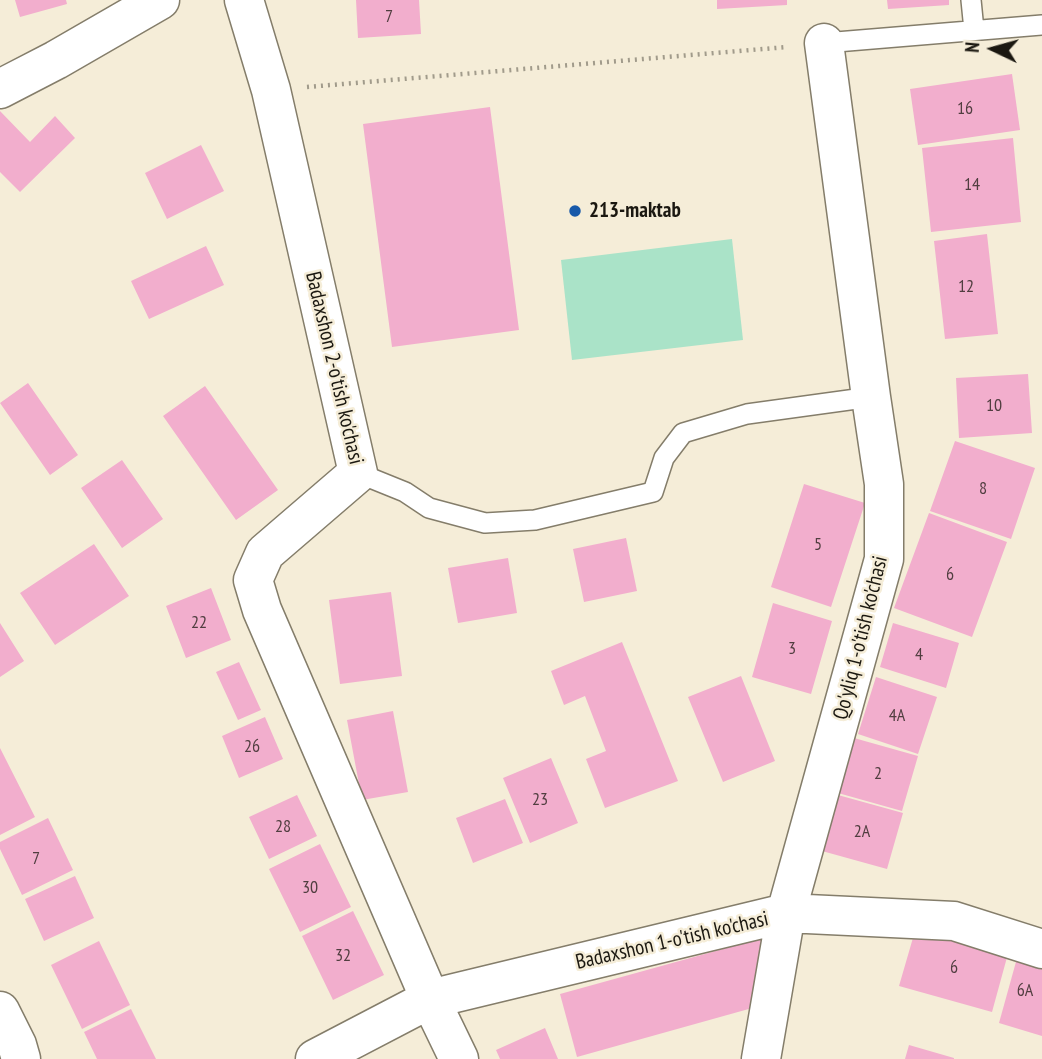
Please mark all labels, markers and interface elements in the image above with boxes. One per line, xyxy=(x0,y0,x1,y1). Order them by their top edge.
house number: 7 xyxy=(385,6,393,28)
north arrow xyxy=(958,14,1028,84)
text: N xyxy=(960,41,984,53)
house number: 16 xyxy=(957,98,973,120)
house number: 14 xyxy=(964,174,980,196)
place label: 213-maktab xyxy=(589,198,681,224)
marker: 213-maktab xyxy=(567,203,583,219)
street label: Badaxshon 2-o'tish ko'chasi xyxy=(300,269,368,467)
house number: 12 xyxy=(958,276,974,298)
house number: 10 xyxy=(986,395,1002,417)
house number: 8 xyxy=(979,478,987,500)
house number: 5 xyxy=(814,534,822,556)
street label: Qo'yliq 1-o'tish ko'chasi xyxy=(828,554,894,722)
house number: 6 xyxy=(946,564,954,586)
house number: 22 xyxy=(191,612,207,634)
house number: 3 xyxy=(788,638,796,660)
house number: 4 xyxy=(915,644,923,666)
house number: 4A xyxy=(889,705,905,727)
house number: 26 xyxy=(244,736,260,758)
house number: 2 xyxy=(874,763,882,785)
house number: 23 xyxy=(532,789,548,811)
house number: 28 xyxy=(275,816,291,838)
house number: 2A xyxy=(854,821,870,843)
house number: 7 xyxy=(32,848,40,870)
house number: 30 xyxy=(302,877,318,899)
street label: Badaxshon 1-o'tish ko'chasi xyxy=(573,907,771,975)
house number: 32 xyxy=(335,945,351,967)
house number: 6 xyxy=(950,957,958,979)
house number: 6A xyxy=(1017,980,1033,1002)

